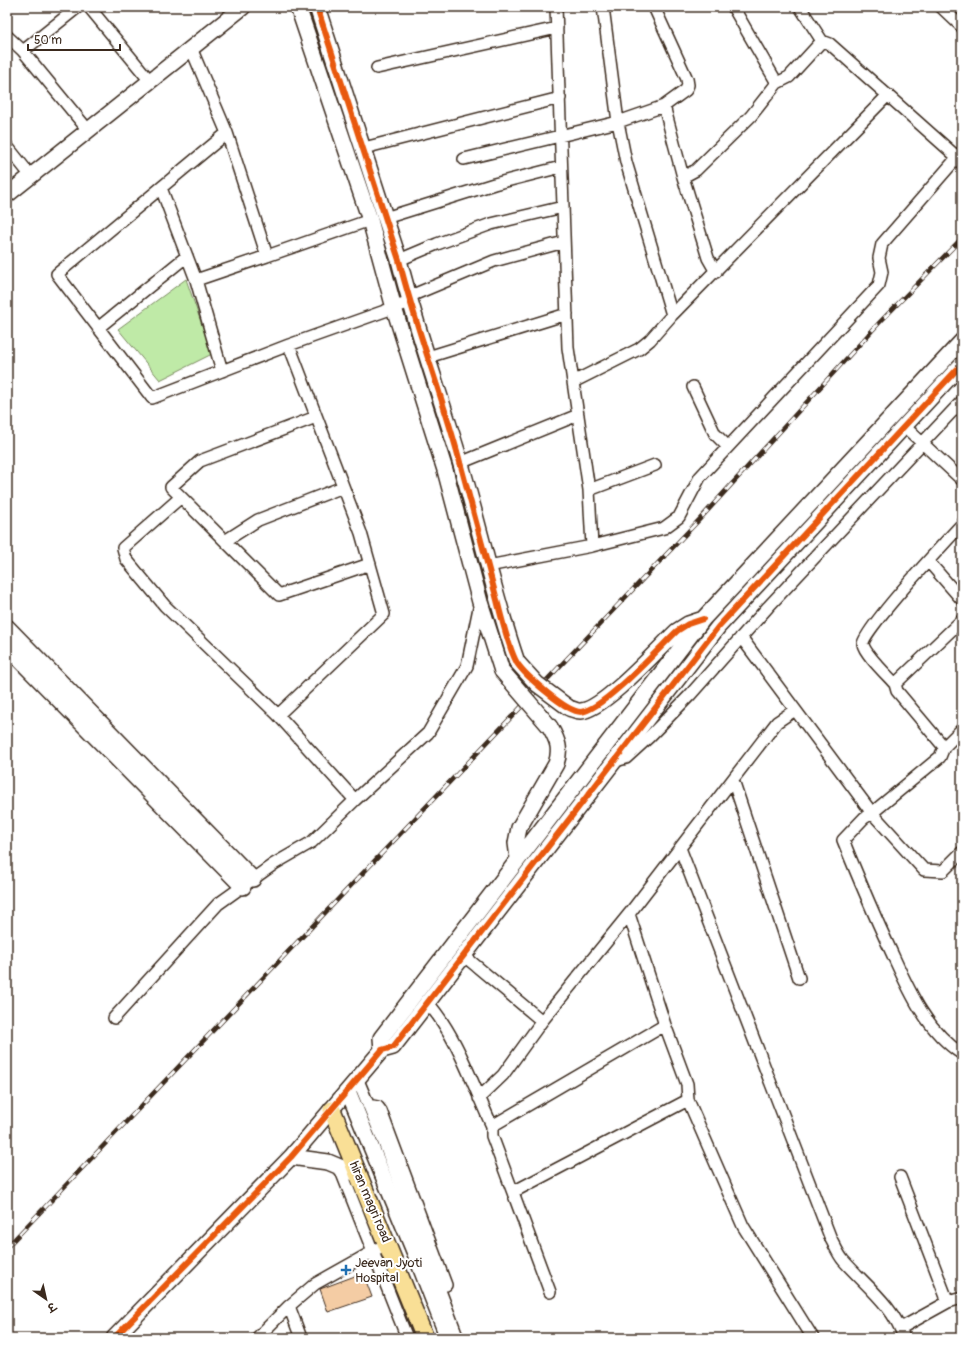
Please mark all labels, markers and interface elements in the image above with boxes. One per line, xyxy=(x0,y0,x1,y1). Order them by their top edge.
scale bar xyxy=(28,26,120,52)
text: 50 m xyxy=(34,33,62,48)
street label: hiran magri road xyxy=(346,1159,394,1245)
place label: Jeevan Jyoti Hospital xyxy=(355,1255,422,1286)
marker: Jeevan Jyoti Hospital xyxy=(340,1264,352,1276)
north arrow xyxy=(26,1279,66,1319)
text: उ xyxy=(43,1299,59,1315)

